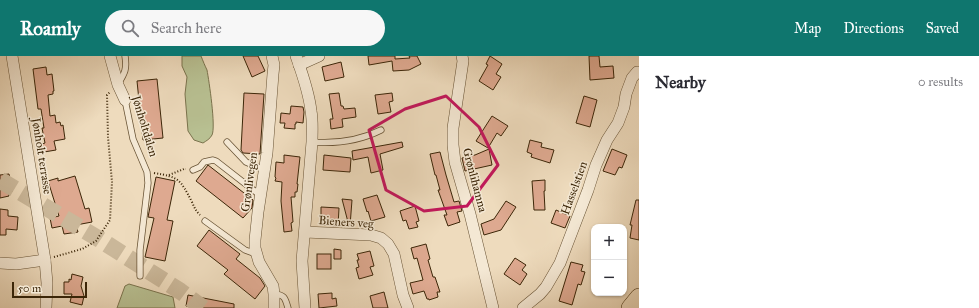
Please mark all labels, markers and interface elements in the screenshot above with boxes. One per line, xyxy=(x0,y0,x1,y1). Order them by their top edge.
search box xyxy=(105,10,385,46)
text: Roamly xyxy=(20,17,81,40)
icon: search xyxy=(119,17,141,39)
text: Search here xyxy=(151,19,222,37)
text: Map xyxy=(794,20,821,37)
text: Directions xyxy=(843,20,904,37)
text: Saved xyxy=(926,20,959,37)
text: Nearby xyxy=(655,72,706,93)
text: 0 results xyxy=(918,74,963,90)
street label: Jønholtdalen xyxy=(128,92,161,159)
street label: Jønholt terrasse xyxy=(28,115,55,195)
street label: Grønlihamna xyxy=(460,146,491,214)
street label: Grønlivegen xyxy=(238,151,261,213)
street label: Hasselstien xyxy=(558,159,590,217)
street label: Bieners veg xyxy=(318,213,374,232)
map controls xyxy=(591,224,627,296)
button: + xyxy=(591,224,627,260)
button: − xyxy=(591,260,627,296)
scale bar xyxy=(12,280,87,299)
text: 50 m xyxy=(18,282,41,295)

